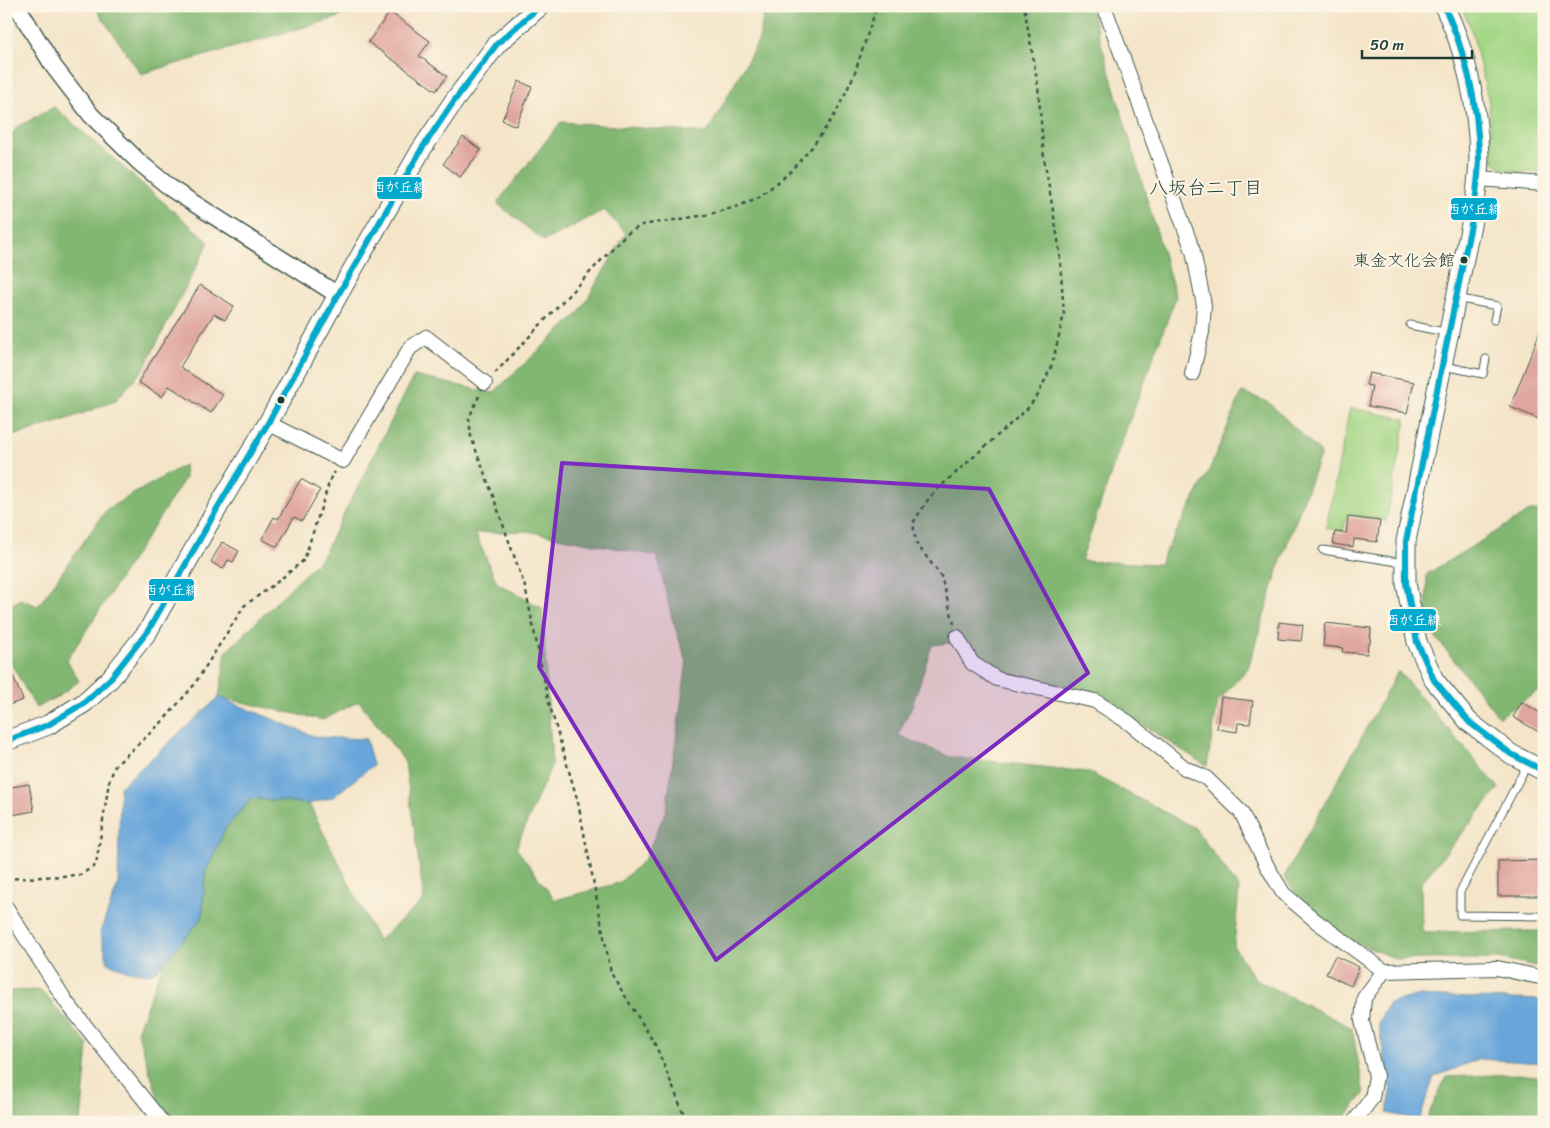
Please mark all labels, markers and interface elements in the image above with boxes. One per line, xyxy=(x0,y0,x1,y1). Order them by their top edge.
scale bar xyxy=(1362,28,1472,60)
text: 50 m xyxy=(1370,32,1405,58)
district label: 八坂台二丁目 xyxy=(1149,171,1263,204)
text: 西が丘線 xyxy=(371,175,427,200)
line badge: 西が丘線 xyxy=(376,176,423,200)
text: 西が丘線 xyxy=(1446,197,1502,222)
line badge: 西が丘線 xyxy=(1450,197,1498,221)
place label: 東金文化会館 xyxy=(1353,245,1455,275)
marker: 東金文化会館 xyxy=(1459,255,1469,265)
unlabelled marker xyxy=(276,395,286,405)
text: 西が丘線 xyxy=(143,578,199,603)
line badge: 西が丘線 xyxy=(148,578,195,602)
text: 西が丘線 xyxy=(1385,608,1441,633)
line badge: 西が丘線 xyxy=(1389,608,1437,632)

